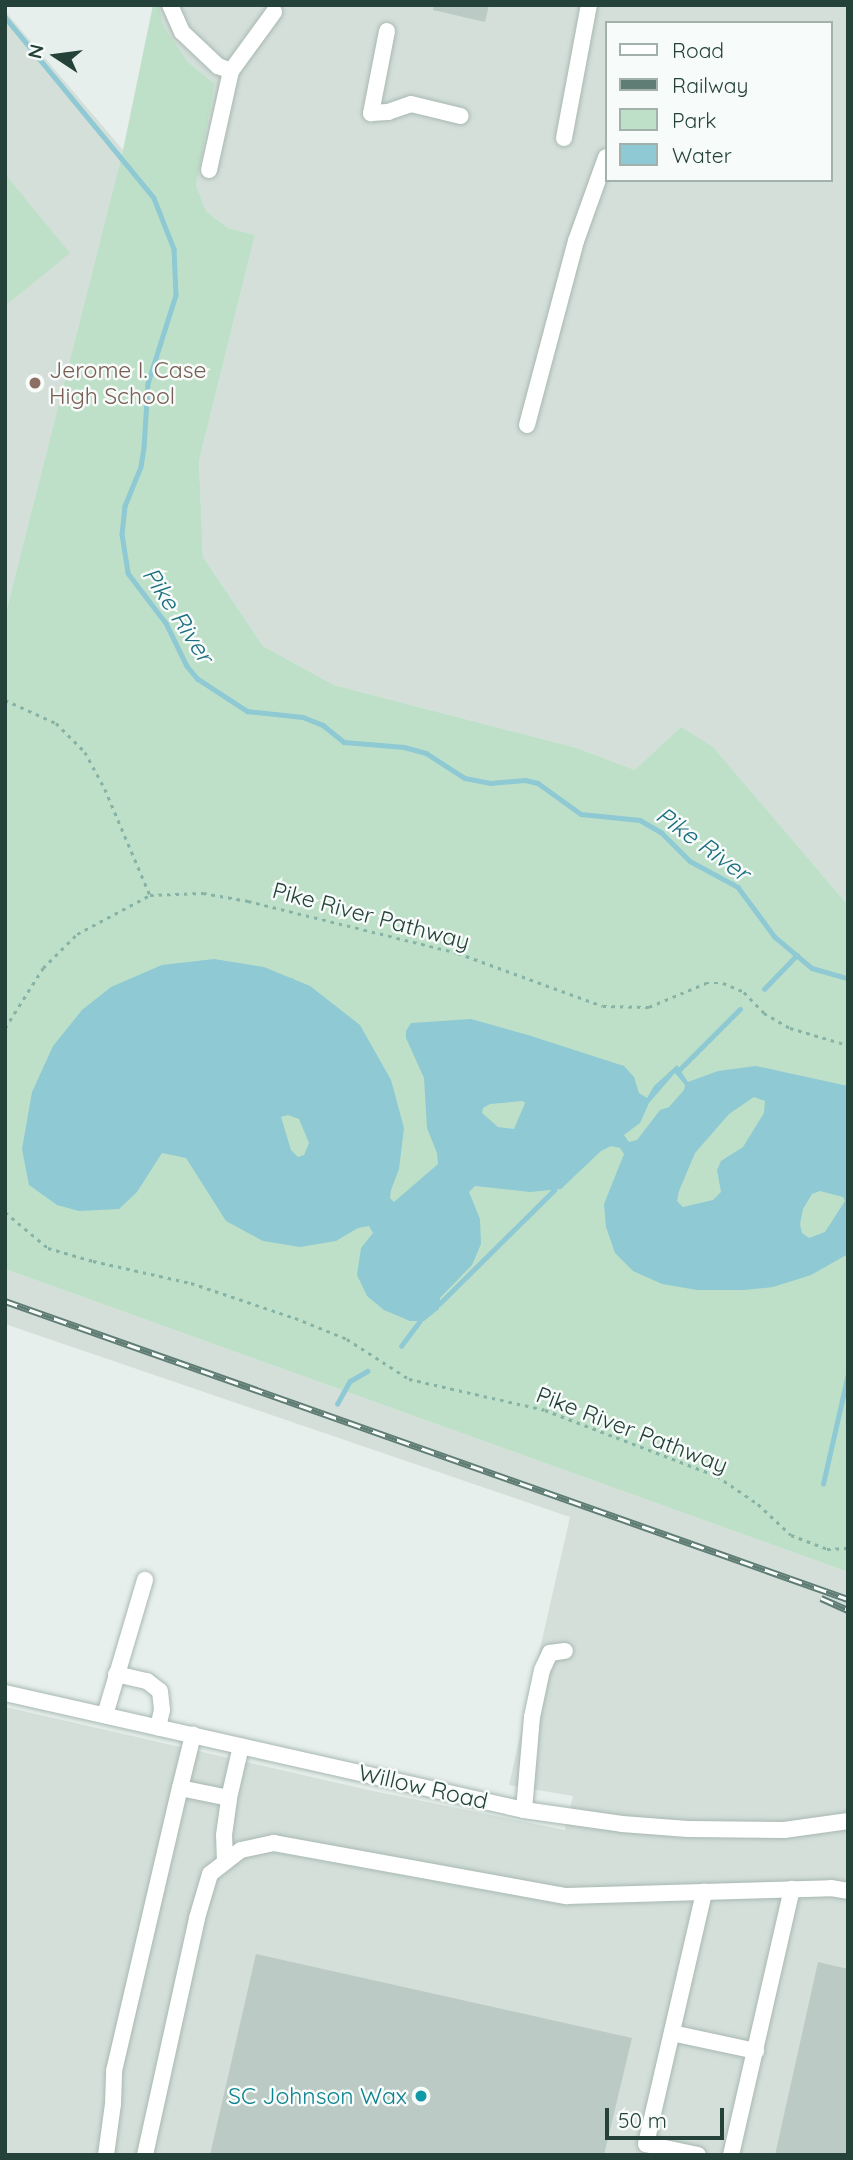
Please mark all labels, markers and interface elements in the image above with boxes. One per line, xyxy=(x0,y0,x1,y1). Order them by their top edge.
north arrow xyxy=(21,21,91,91)
legend xyxy=(604,21,832,182)
text: Road xyxy=(672,37,724,63)
text: N xyxy=(22,42,49,61)
text: Railway xyxy=(672,72,748,98)
text: Park xyxy=(672,107,716,133)
text: Water xyxy=(672,142,732,168)
place label: Jerome I. Case High School xyxy=(49,356,207,410)
marker: Jerome I. Case High School xyxy=(27,375,43,391)
water label: Pike River xyxy=(136,562,220,668)
water label: Pike River xyxy=(651,800,755,888)
street label: Pike River Pathway xyxy=(269,876,473,956)
street label: Pike River Pathway xyxy=(532,1381,732,1479)
street label: Willow Road xyxy=(356,1759,490,1815)
place label: SC Johnson Wax xyxy=(228,2082,407,2110)
marker: SC Johnson Wax xyxy=(413,2088,429,2104)
scale bar xyxy=(608,2094,727,2138)
text: 50 m xyxy=(618,2107,667,2133)

